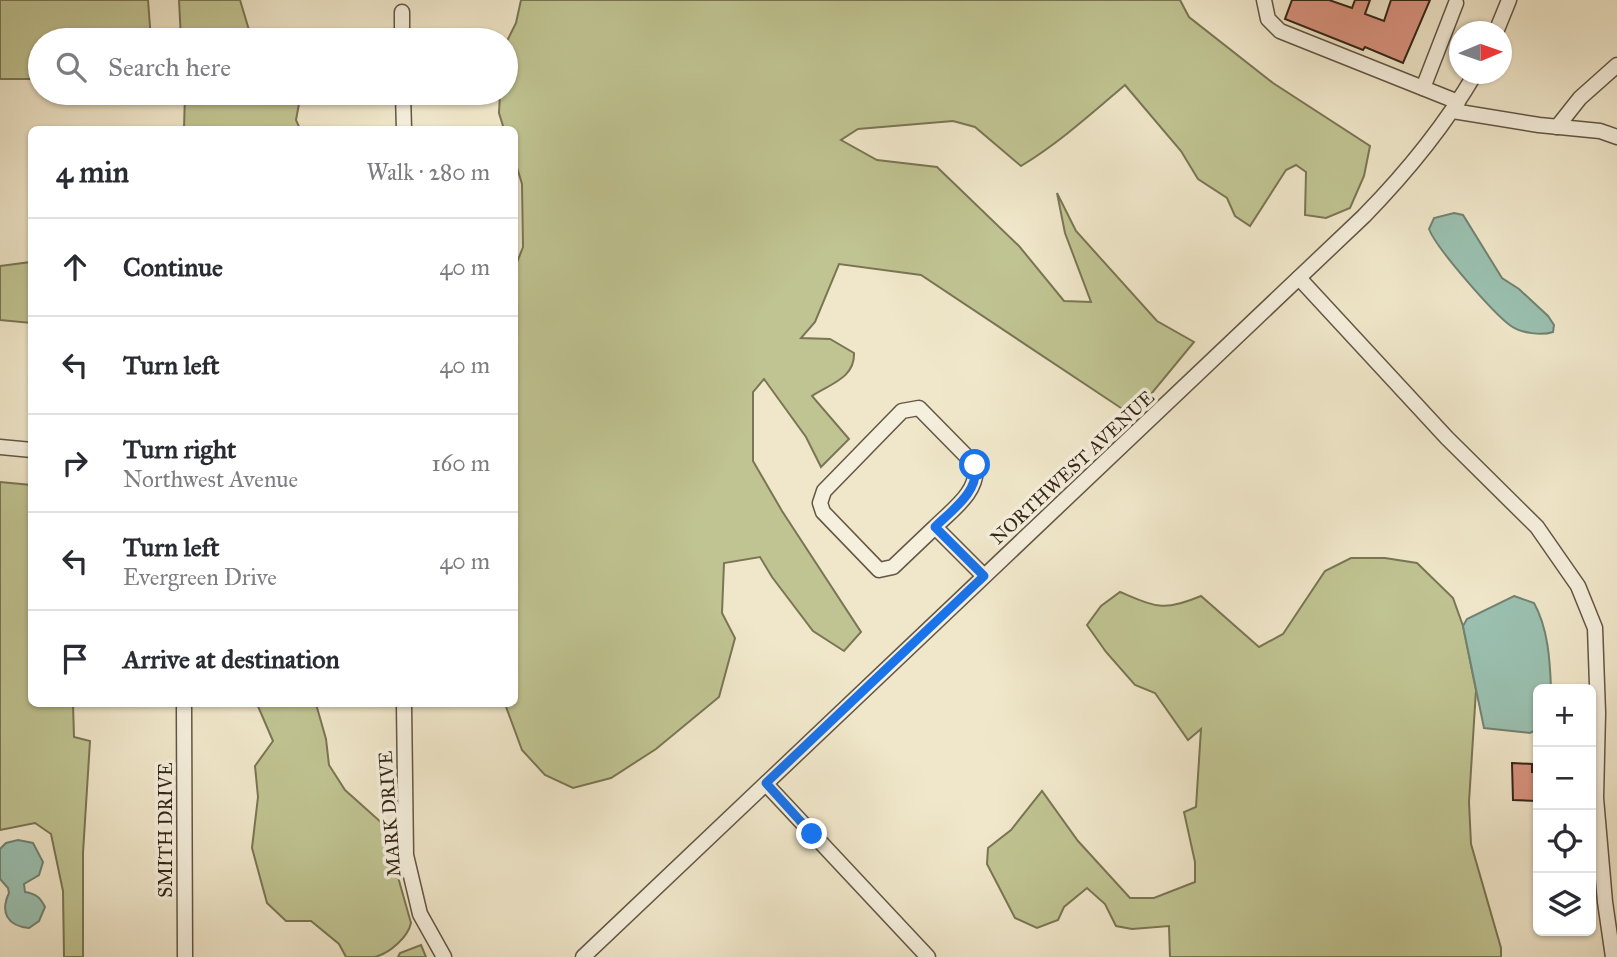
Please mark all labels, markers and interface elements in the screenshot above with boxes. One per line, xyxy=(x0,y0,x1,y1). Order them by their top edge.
north arrow xyxy=(1449,21,1512,84)
search box xyxy=(28,28,518,105)
icon: search xyxy=(52,48,90,86)
text: Search here xyxy=(108,51,231,83)
text: 4 min xyxy=(56,154,129,190)
text: Walk · 280 m xyxy=(366,158,490,186)
icon: ahead xyxy=(56,248,94,286)
text: Continue xyxy=(123,251,223,283)
text: 40 m xyxy=(440,253,490,281)
icon: left xyxy=(56,346,94,384)
text: Turn left xyxy=(123,349,219,381)
text: 40 m xyxy=(440,351,490,379)
street label: NORTHWEST AVENUE xyxy=(986,385,1159,549)
text: Turn right xyxy=(123,433,236,465)
icon: right xyxy=(56,444,94,482)
text: 160 m xyxy=(432,449,490,477)
route start xyxy=(959,449,990,480)
text: Northwest Avenue xyxy=(123,465,298,493)
text: Turn left xyxy=(123,531,219,563)
icon: left xyxy=(56,542,94,580)
text: 40 m xyxy=(440,547,490,575)
text: Evergreen Drive xyxy=(123,563,277,591)
icon: arrive xyxy=(56,640,94,678)
text: Arrive at destination xyxy=(123,643,340,675)
map controls xyxy=(1533,684,1596,936)
button: + xyxy=(1533,684,1596,747)
button: − xyxy=(1533,747,1596,810)
street label: MARK DRIVE xyxy=(374,750,405,878)
street label: SMITH DRIVE xyxy=(154,762,177,898)
button: locate xyxy=(1533,810,1596,873)
route end xyxy=(796,818,827,849)
button: layers xyxy=(1533,873,1596,936)

